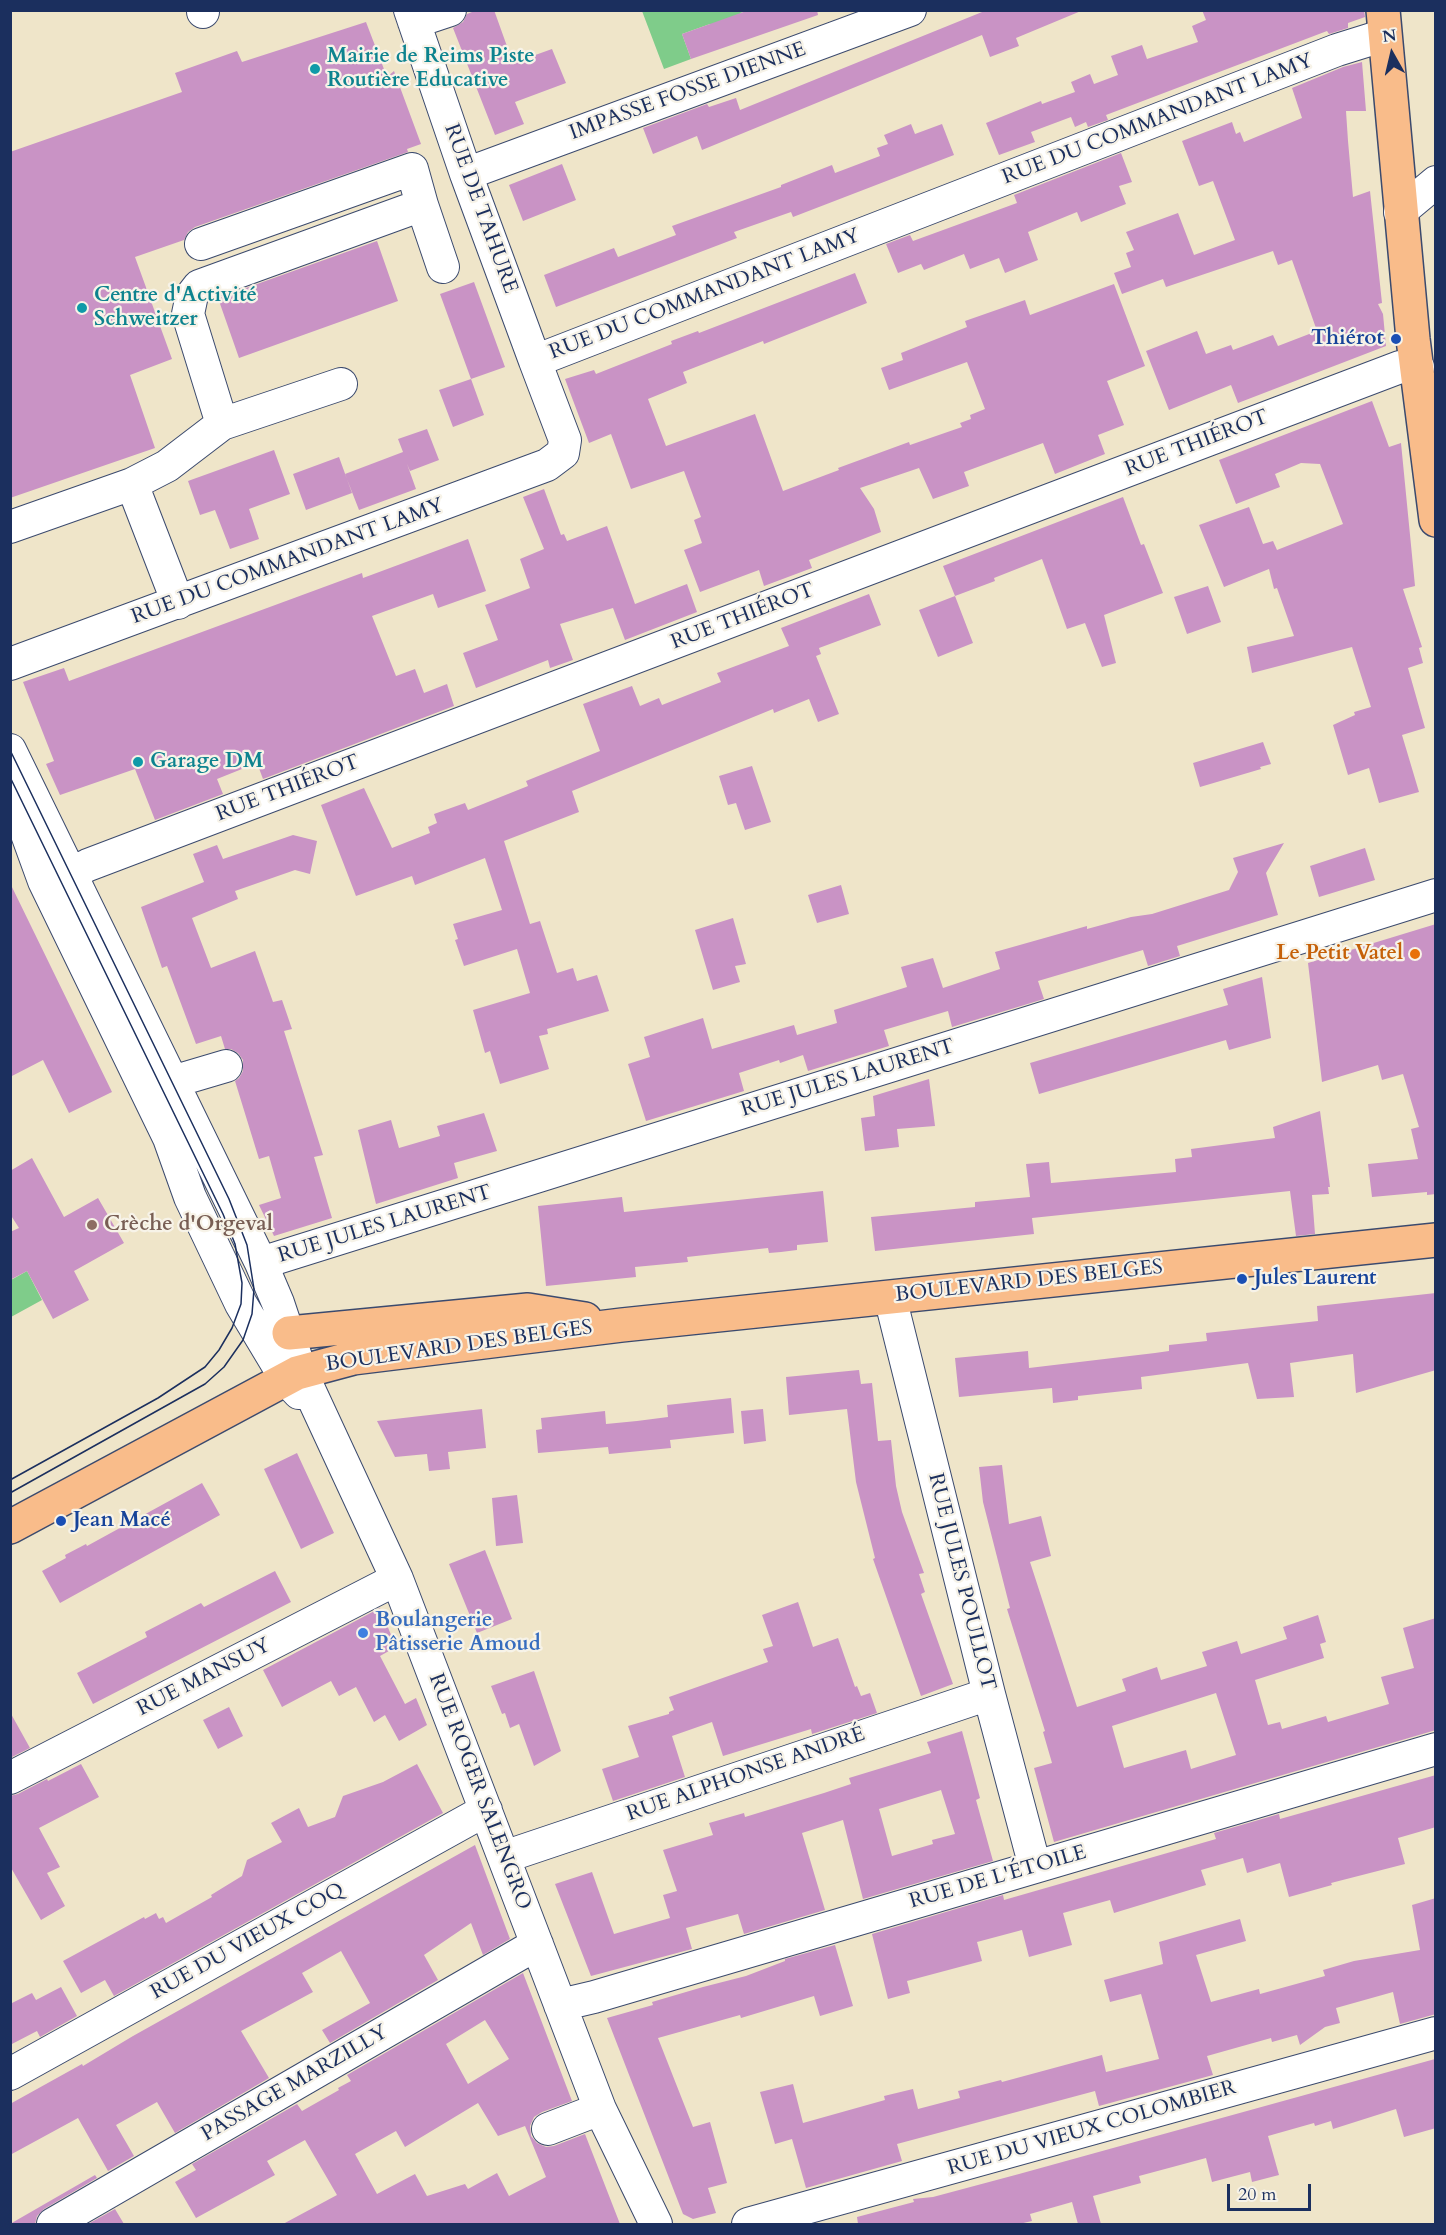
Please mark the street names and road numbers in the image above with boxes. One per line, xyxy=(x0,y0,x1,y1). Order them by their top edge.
street label: IMPASSE FOSSE DIENNE xyxy=(566,37,810,147)
street label: RUE DU COMMANDANT LAMY xyxy=(999,49,1317,191)
street label: RUE DE TAHURE xyxy=(438,121,522,297)
street label: RUE DU COMMANDANT LAMY xyxy=(546,224,864,366)
street label: RUE THIÉROT xyxy=(1122,405,1272,483)
street label: RUE DU COMMANDANT LAMY xyxy=(128,494,448,630)
street label: RUE THIÉROT xyxy=(668,578,818,656)
street label: RUE THIÉROT xyxy=(213,750,363,828)
street label: RUE JULES LAURENT xyxy=(738,1034,958,1124)
street label: RUE JULES LAURENT xyxy=(275,1180,495,1270)
street label: BOULEVARD DES BELGES xyxy=(894,1255,1164,1309)
street label: BOULEVARD DES BELGES xyxy=(324,1316,594,1378)
street label: RUE JULES POULLOT xyxy=(922,1471,1000,1693)
street label: RUE MANSUY xyxy=(133,1634,275,1722)
street label: RUE ROGER SALENGRO xyxy=(422,1670,536,1914)
street label: RUE ALPHONSE ANDRÉ xyxy=(623,1722,869,1828)
street label: RUE DE L'ÉTOILE xyxy=(907,1841,1089,1915)
street label: RUE DU VIEUX COQ xyxy=(147,1878,349,2006)
street label: PASSAGE MARZILLY xyxy=(197,2020,393,2148)
street label: RUE DU VIEUX COLOMBIER xyxy=(945,2076,1239,2182)

